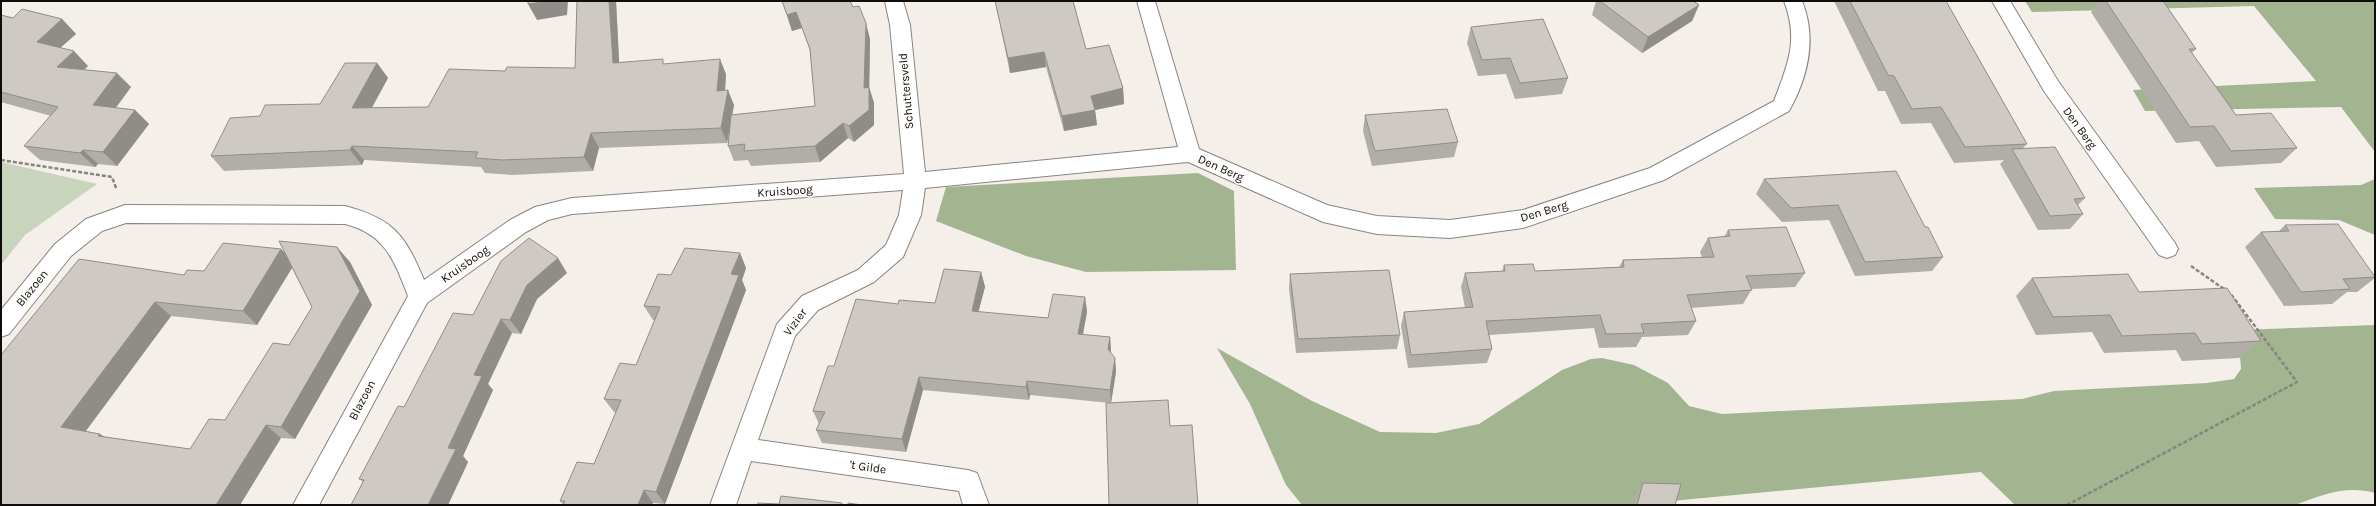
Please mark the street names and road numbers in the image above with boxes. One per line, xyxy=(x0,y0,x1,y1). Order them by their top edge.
street label: Schuttersveld xyxy=(896,52,916,130)
street label: Den Berg xyxy=(2060,104,2100,152)
street label: Den Berg xyxy=(1196,152,1246,184)
street label: Kruisboog xyxy=(757,182,814,200)
street label: Den Berg xyxy=(1519,197,1570,225)
street label: Kruisboog xyxy=(438,242,492,286)
street label: Blazoen xyxy=(13,267,51,309)
street label: Vizier xyxy=(780,305,810,338)
street label: Blazoen xyxy=(346,378,378,422)
street label: 't Gilde xyxy=(849,457,887,477)

